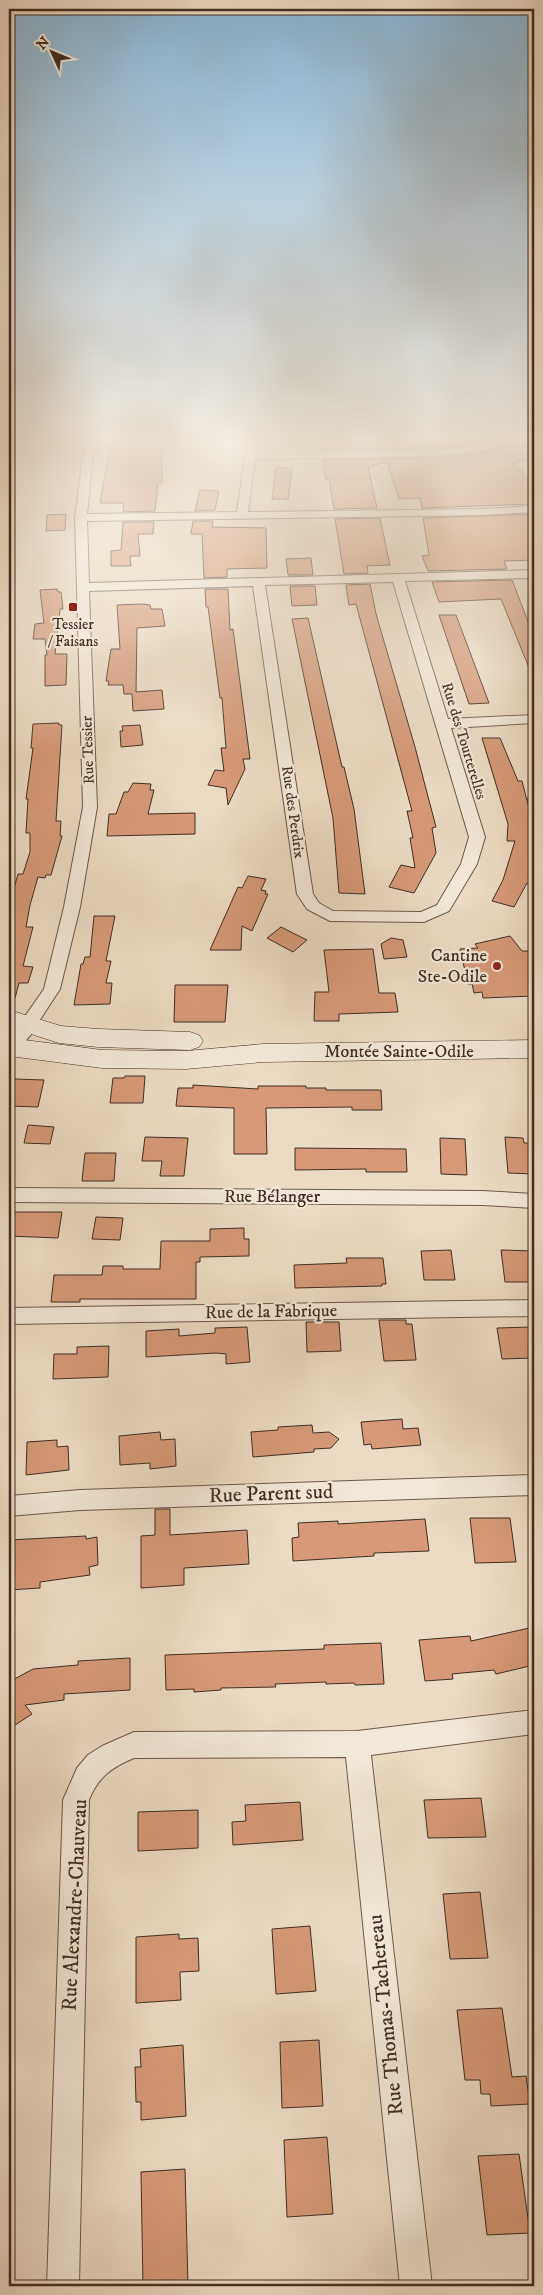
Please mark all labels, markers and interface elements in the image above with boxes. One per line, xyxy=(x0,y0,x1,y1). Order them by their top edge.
north arrow xyxy=(28,28,78,78)
text: N xyxy=(33,33,54,54)
marker: Tessier / Faisans xyxy=(67,601,79,613)
place label: Tessier / Faisans xyxy=(48,615,98,651)
street label: Rue des Tourterelles xyxy=(437,680,491,802)
street label: Rue Tessier xyxy=(77,715,99,785)
street label: Rue des Perdrix xyxy=(277,765,309,860)
place label: Cantine Ste-Odile xyxy=(418,945,487,988)
marker: Cantine Ste-Odile xyxy=(491,960,503,972)
street label: Montée Sainte-Odile xyxy=(324,1041,474,1063)
street label: Rue Bélanger xyxy=(224,1186,320,1208)
street label: Rue de la Fabrique xyxy=(205,1300,337,1324)
street label: Rue Parent sud xyxy=(208,1479,334,1509)
street label: Rue Alexandre-Chauveau xyxy=(56,1798,94,2012)
street label: Rue Thomas-Tachereau xyxy=(363,1913,409,2117)

